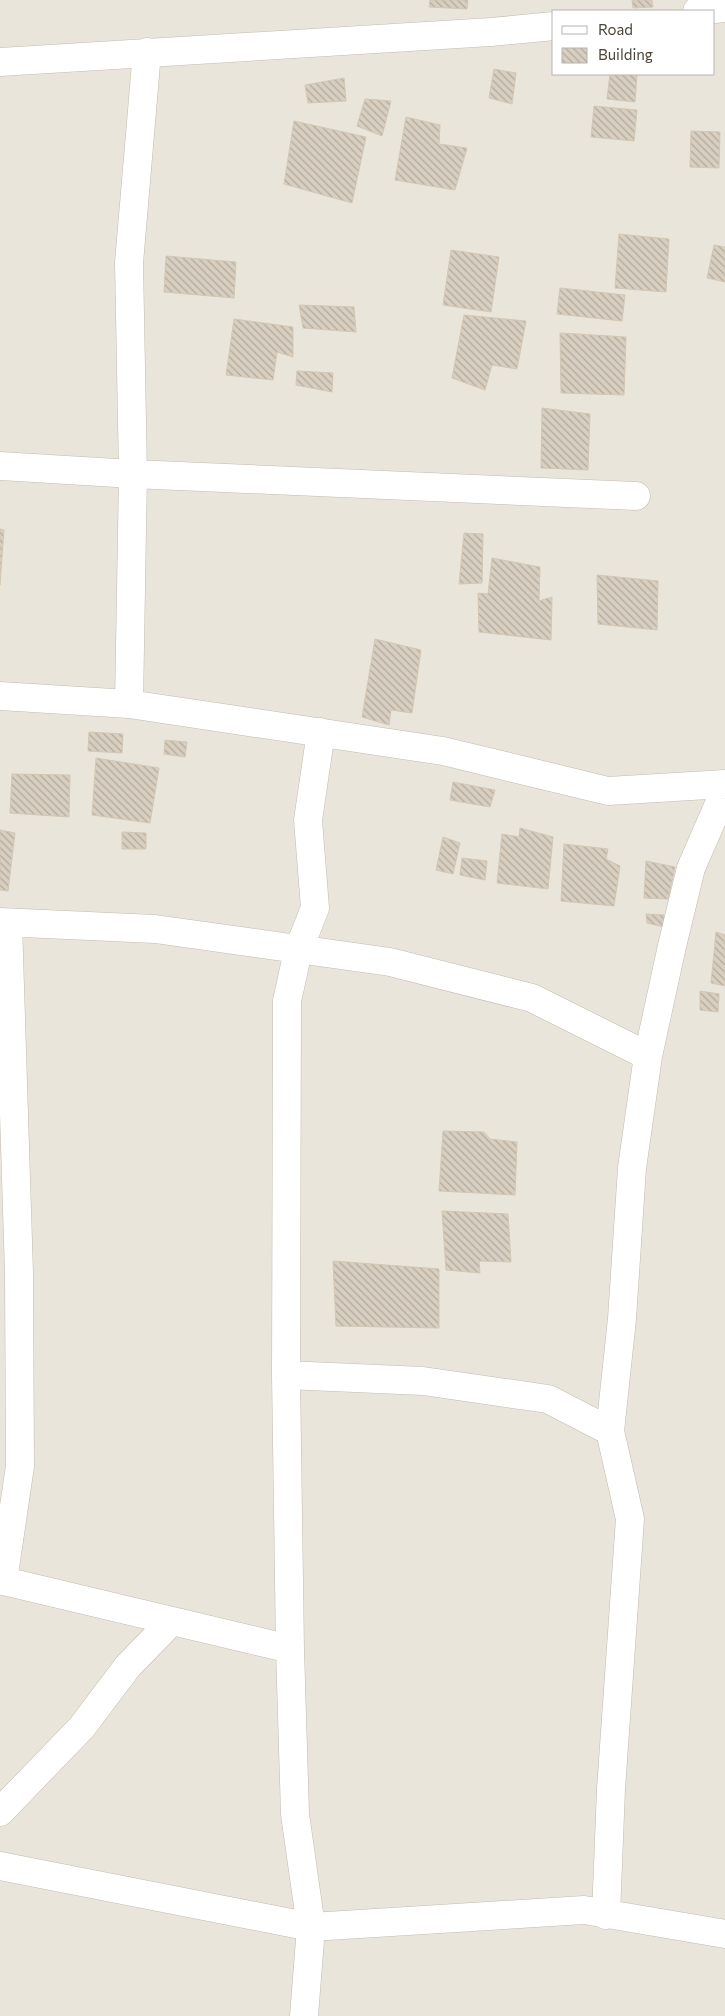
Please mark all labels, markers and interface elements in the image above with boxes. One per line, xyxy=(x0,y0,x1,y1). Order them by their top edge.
legend xyxy=(552,10,715,75)
text: Road xyxy=(598,20,633,38)
text: Building xyxy=(598,45,653,63)

